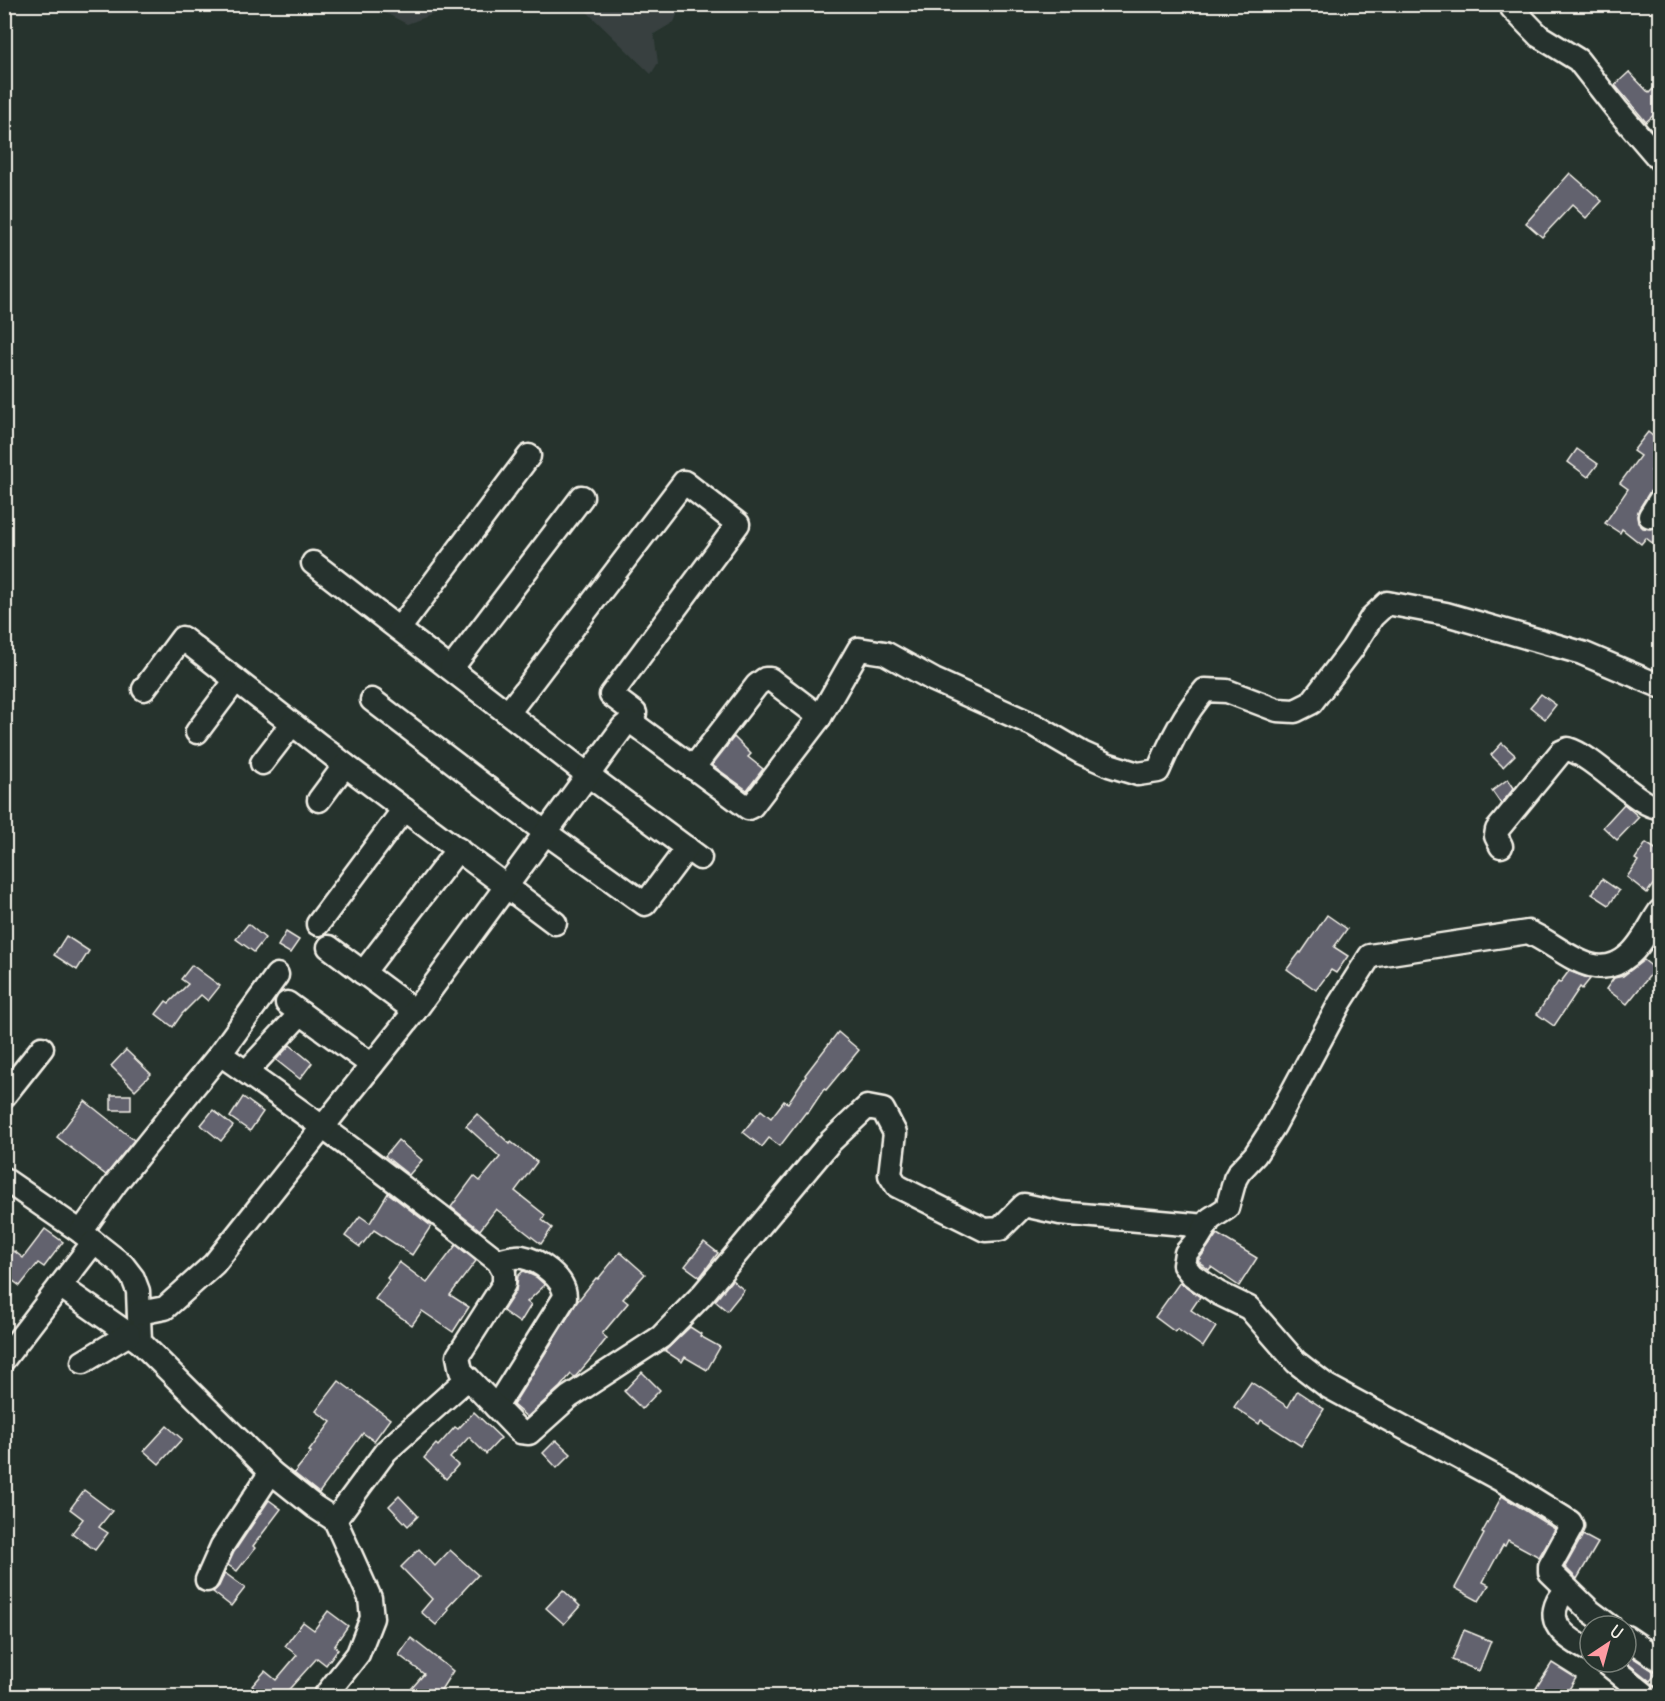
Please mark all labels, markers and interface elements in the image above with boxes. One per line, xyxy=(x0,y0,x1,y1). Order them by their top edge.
north arrow xyxy=(1578,1614,1638,1674)
text: U xyxy=(1607,1621,1627,1643)

